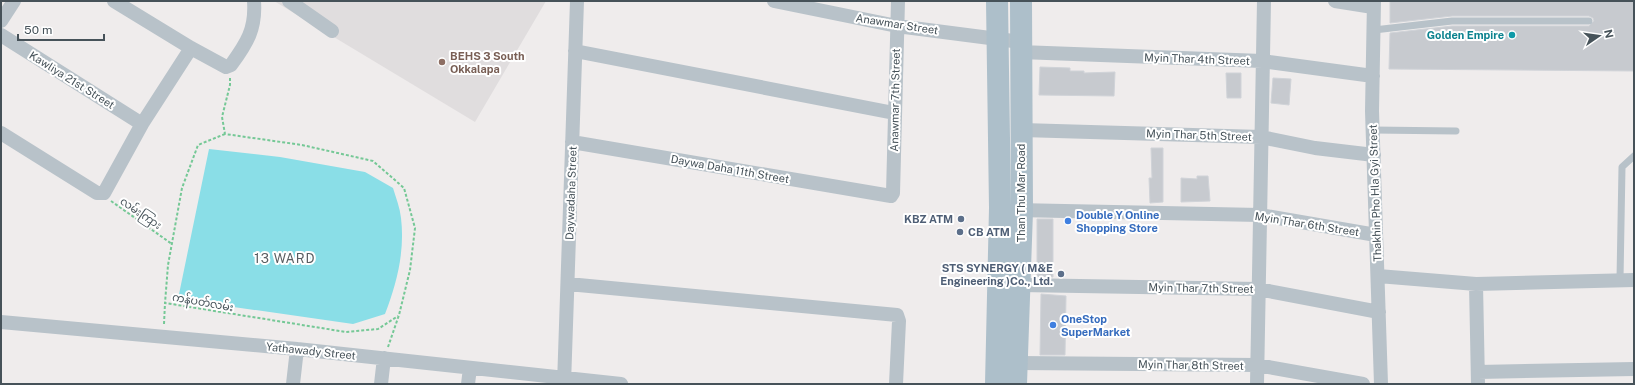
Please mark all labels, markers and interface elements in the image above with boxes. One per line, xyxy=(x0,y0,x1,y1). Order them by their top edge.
street label: Anawmar Street xyxy=(855,12,939,36)
scale bar xyxy=(18,16,104,42)
north arrow xyxy=(1579,16,1619,56)
text: 50 m xyxy=(24,23,52,37)
text: N xyxy=(1602,28,1616,39)
place label: Golden Empire xyxy=(1427,29,1504,41)
marker: Golden Empire xyxy=(1507,30,1517,40)
street label: Anawmar 7th Street xyxy=(888,48,902,152)
street label: Kawliya 21st Street xyxy=(27,49,117,111)
place label: BEHS 3 South Okkalapa xyxy=(450,50,525,75)
street label: Myin Thar 4th Street xyxy=(1144,51,1250,67)
marker: BEHS 3 South Okkalapa xyxy=(437,57,447,67)
street label: Thakhin Pho Hla Gyi Street xyxy=(1367,124,1383,262)
street label: Myin Thar 5th Street xyxy=(1146,127,1252,143)
street label: Than Thu Mar Road xyxy=(1015,144,1027,242)
street label: Daywadaha Street xyxy=(563,146,579,240)
street label: Daywa Daha 11th Street xyxy=(670,153,790,185)
street label: လမ်းကြား xyxy=(116,194,165,234)
place label: Double Y Online Shopping Store xyxy=(1076,209,1159,234)
street label: Myin Thar 6th Street xyxy=(1254,210,1360,238)
place label: KBZ ATM xyxy=(904,213,953,225)
marker: KBZ ATM xyxy=(956,214,966,224)
marker: Double Y Online Shopping Store xyxy=(1063,216,1073,226)
place label: CB ATM xyxy=(968,226,1010,238)
marker: CB ATM xyxy=(955,227,965,237)
district label: 13 WARD xyxy=(254,251,316,266)
place label: STS SYNERGY ( M&E Engineering )Co., Ltd. xyxy=(940,262,1053,287)
marker: STS SYNERGY ( M&E Engineering )Co., Ltd. xyxy=(1056,269,1066,279)
street label: Myin Thar 7th Street xyxy=(1148,281,1254,295)
street label: ကန်ပတ်လမ်း xyxy=(171,290,235,316)
place label: OneStop SuperMarket xyxy=(1061,313,1131,338)
marker: OneStop SuperMarket xyxy=(1048,320,1058,330)
street label: Yathawady Street xyxy=(266,340,356,362)
street label: Myin Thar 8th Street xyxy=(1138,358,1244,372)

